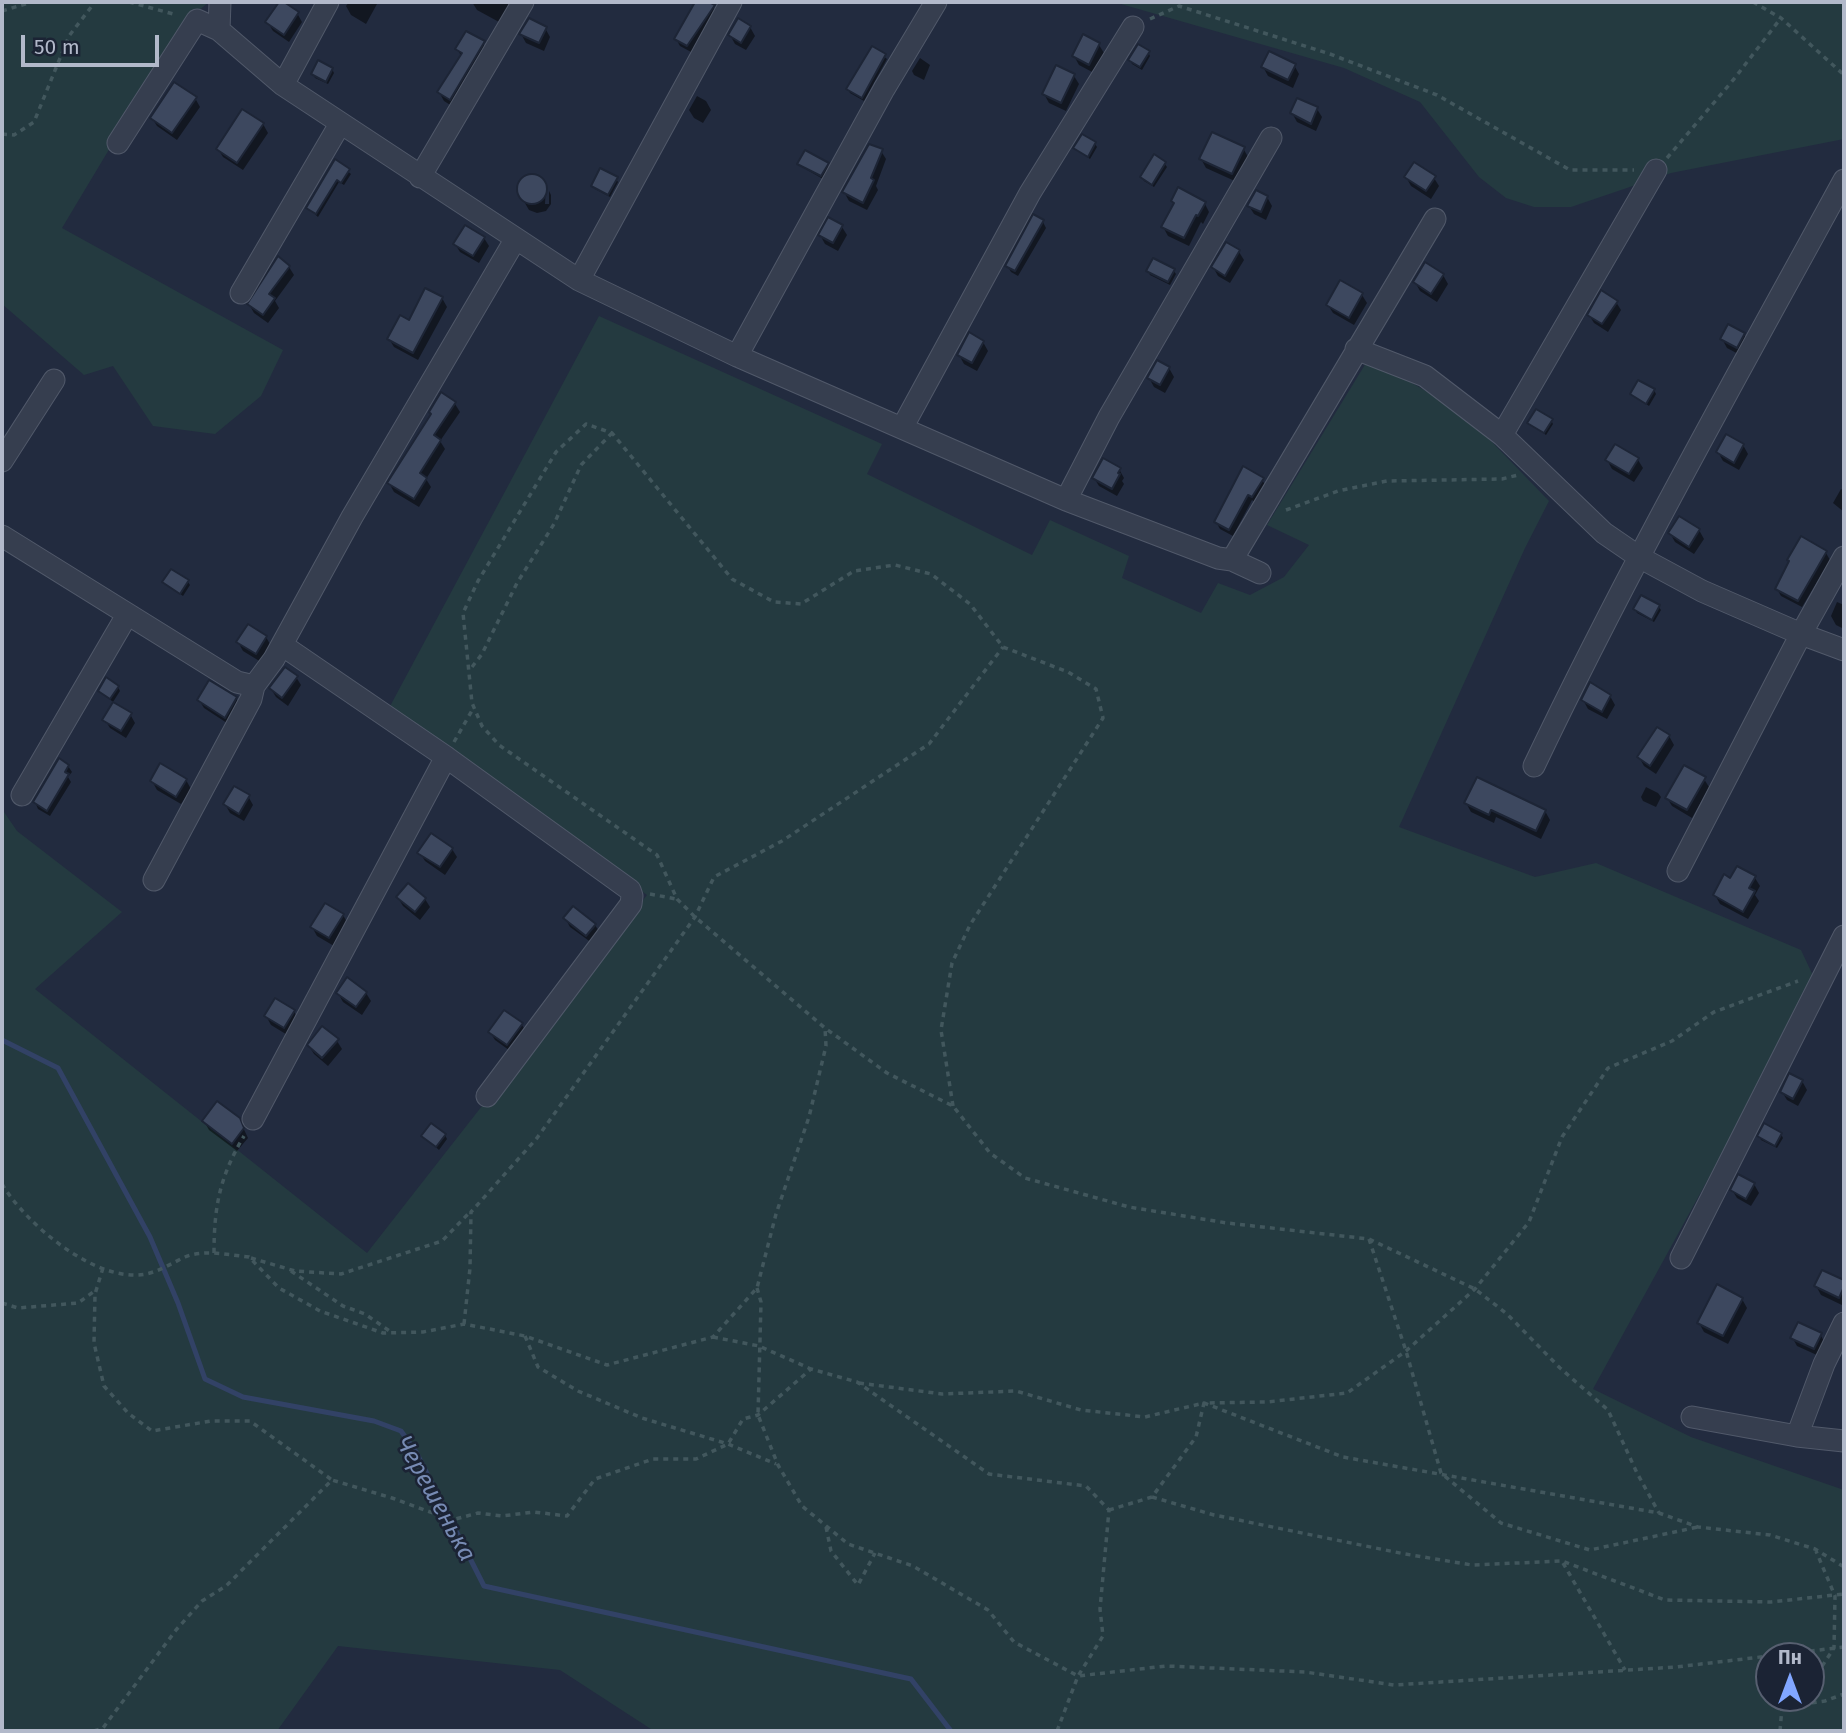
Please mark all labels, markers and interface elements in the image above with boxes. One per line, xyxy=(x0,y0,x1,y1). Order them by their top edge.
scale bar xyxy=(24,21,163,65)
text: 50 m xyxy=(34,34,80,60)
water label: Черешенька xyxy=(389,1431,481,1567)
north arrow xyxy=(1755,1642,1825,1712)
text: Пн xyxy=(1778,1646,1802,1669)

